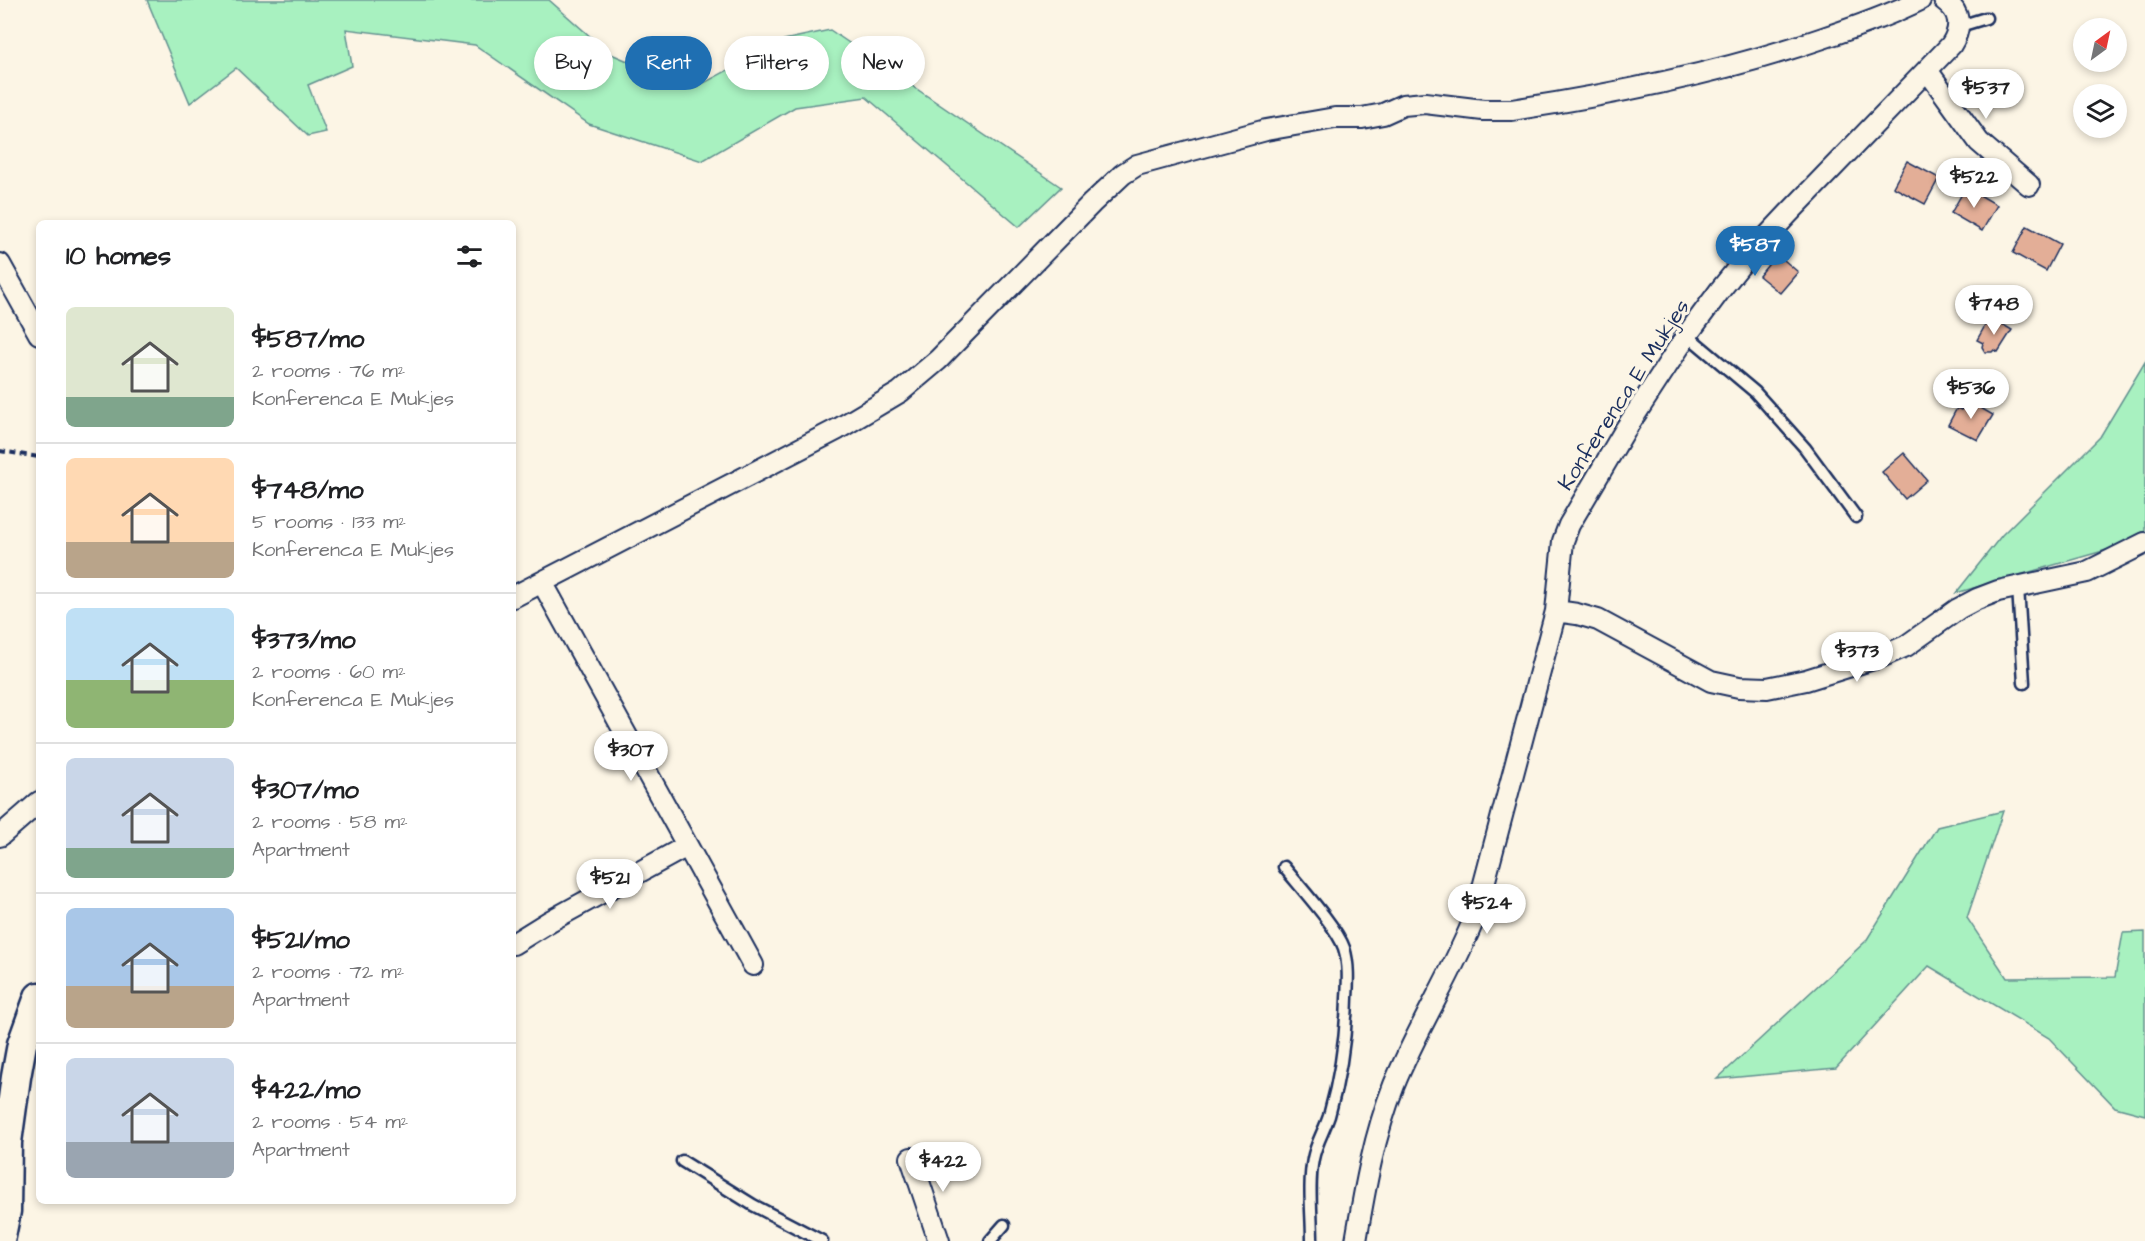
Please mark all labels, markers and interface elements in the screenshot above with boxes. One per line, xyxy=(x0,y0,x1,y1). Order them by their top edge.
north arrow xyxy=(2073,18,2127,72)
map controls xyxy=(2073,18,2127,138)
chip: Buy xyxy=(534,36,613,90)
chip: Rent xyxy=(625,36,712,90)
chip: Filters xyxy=(724,36,829,90)
chip: New xyxy=(841,36,925,90)
pin: $537 xyxy=(1950,69,2022,120)
text: $537 xyxy=(1962,74,2010,102)
button: layers xyxy=(2073,84,2127,138)
pin: $522 xyxy=(1938,158,2010,209)
text: $522 xyxy=(1950,163,1998,191)
pin: $587 xyxy=(1719,226,1791,277)
text: $587 xyxy=(1730,231,1780,259)
text: 10 homes xyxy=(66,238,171,274)
icon: filters xyxy=(453,240,486,273)
pin: $748 xyxy=(1958,285,2030,336)
text: $748 xyxy=(1969,290,2019,318)
street label: Konferenca E Mukjes xyxy=(1550,293,1698,497)
text: $587/mo xyxy=(252,321,364,357)
icon: home xyxy=(114,331,186,403)
text: 2 rooms · 76 m² xyxy=(252,357,405,385)
pin: $536 xyxy=(1935,369,2007,420)
text: $536 xyxy=(1947,374,1995,402)
text: Konferenca E Mukjes xyxy=(252,385,454,413)
text: $748/mo xyxy=(252,472,364,508)
icon: home xyxy=(114,482,186,554)
text: 5 rooms · 133 m² xyxy=(252,508,406,536)
text: Konferenca E Mukjes xyxy=(252,536,454,564)
text: $373/mo xyxy=(252,622,356,658)
icon: home xyxy=(114,632,186,704)
pin: $373 xyxy=(1821,632,1893,683)
text: $373 xyxy=(1835,637,1879,665)
text: 2 rooms · 60 m² xyxy=(252,658,406,686)
text: Konferenca E Mukjes xyxy=(252,686,454,714)
pin: $307 xyxy=(595,731,667,782)
text: $307 xyxy=(608,736,654,764)
text: $307/mo xyxy=(252,772,359,808)
icon: home xyxy=(114,782,186,854)
text: 2 rooms · 58 m² xyxy=(252,808,408,836)
text: Apartment xyxy=(252,836,350,864)
pin: $521 xyxy=(574,859,646,910)
text: $521 xyxy=(590,864,630,892)
pin: $524 xyxy=(1451,884,1523,935)
text: $524 xyxy=(1462,889,1512,917)
text: $521/mo xyxy=(252,922,350,958)
icon: home xyxy=(114,932,186,1004)
text: 2 rooms · 72 m² xyxy=(252,958,404,986)
text: Apartment xyxy=(252,986,350,1014)
text: $422/mo xyxy=(252,1072,361,1108)
icon: home xyxy=(114,1082,186,1154)
text: 2 rooms · 54 m² xyxy=(252,1108,408,1136)
text: Apartment xyxy=(252,1136,350,1164)
pin: $422 xyxy=(907,1142,979,1193)
text: $422 xyxy=(919,1147,967,1175)

